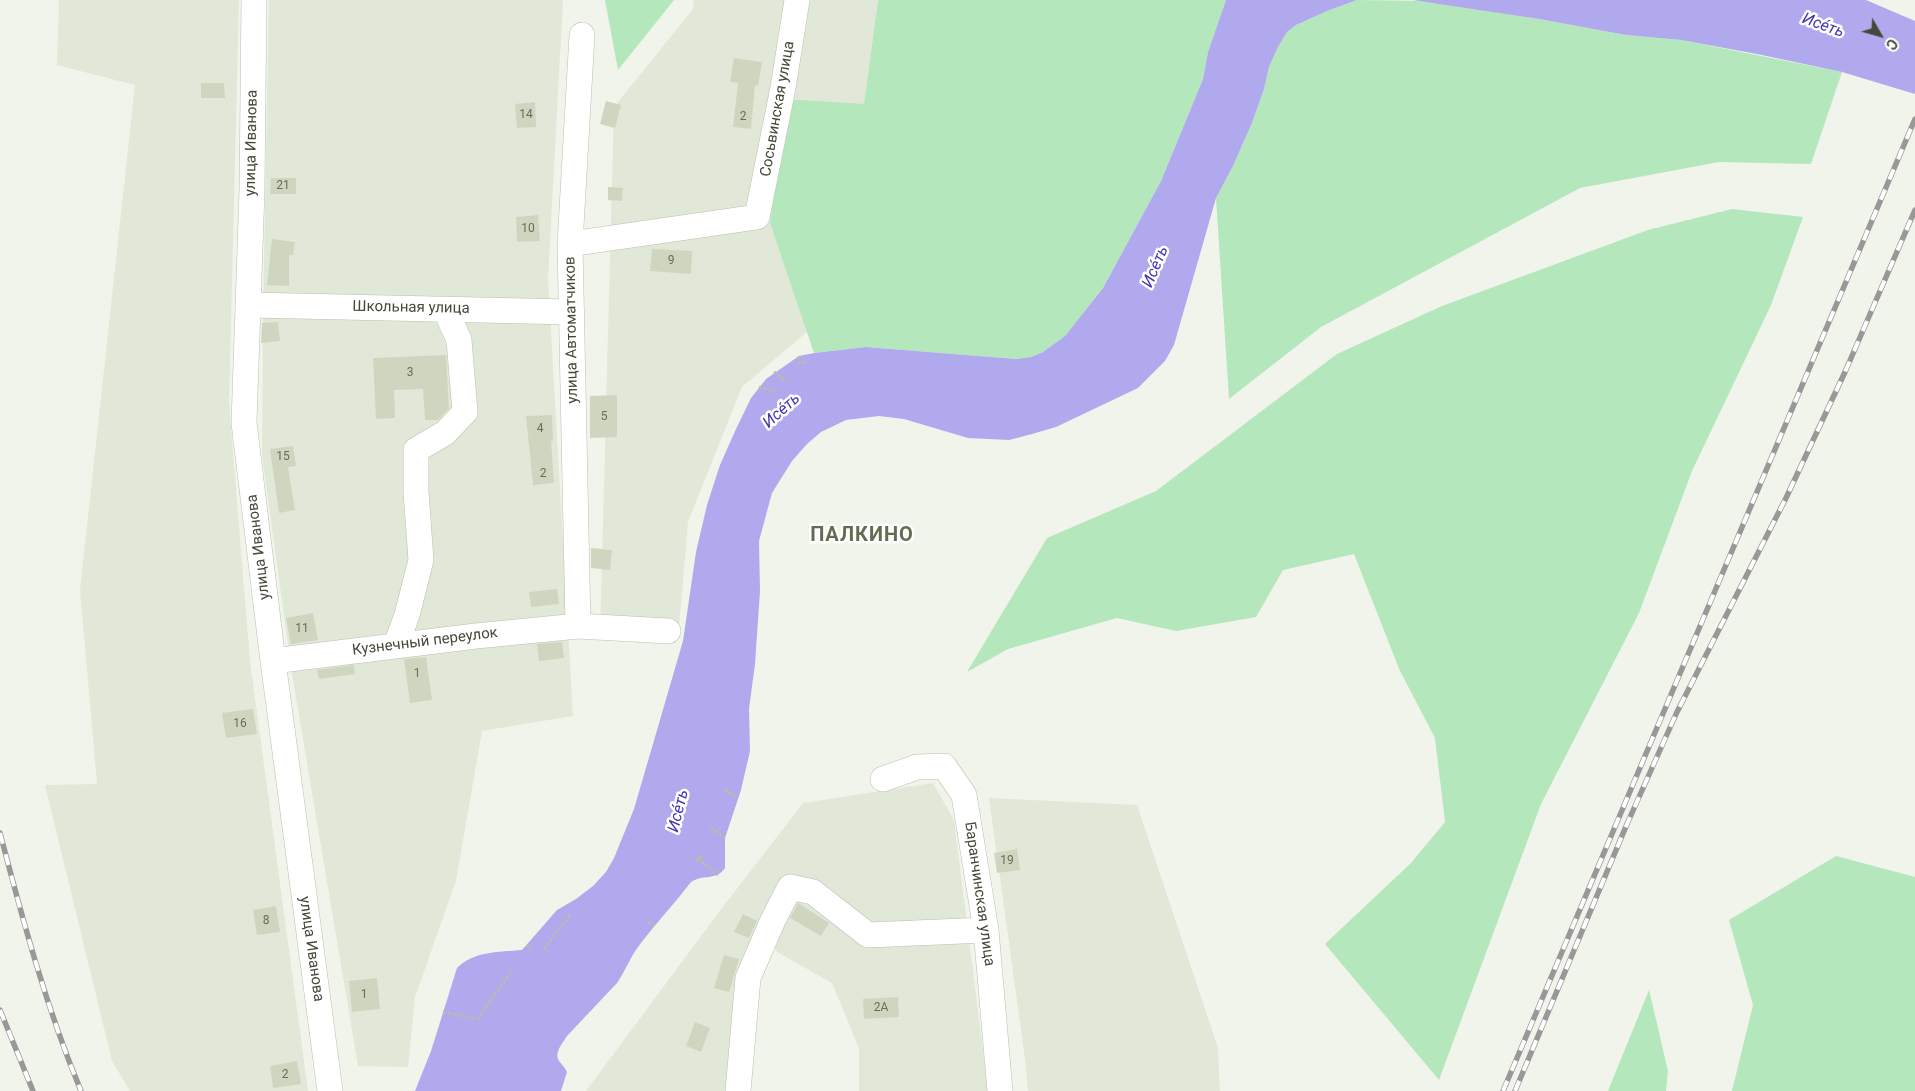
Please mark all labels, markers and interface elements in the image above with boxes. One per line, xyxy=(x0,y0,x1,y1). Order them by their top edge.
water label: Исе́ть xyxy=(1799,10,1847,42)
north arrow xyxy=(1855,10,1905,60)
text: С xyxy=(1883,36,1901,53)
street label: Сосьвинская улица xyxy=(757,40,799,178)
street label: улица Иванова xyxy=(242,90,262,196)
house number: 14 xyxy=(519,108,533,122)
house number: 2 xyxy=(740,110,746,124)
house number: 21 xyxy=(276,179,290,193)
house number: 10 xyxy=(521,222,535,236)
water label: Исе́ть xyxy=(1139,243,1173,291)
house number: 9 xyxy=(668,254,674,268)
street label: улица Автоматчиков xyxy=(562,256,582,404)
street label: Школьная улица xyxy=(352,298,470,318)
house number: 3 xyxy=(407,366,413,380)
water label: Исе́ть xyxy=(760,389,804,433)
house number: 5 xyxy=(601,410,607,424)
house number: 4 xyxy=(537,422,543,436)
house number: 15 xyxy=(276,450,290,464)
house number: 2 xyxy=(540,467,546,481)
street label: улица Иванова xyxy=(244,493,274,601)
district label: ПАЛКИНО xyxy=(809,524,915,548)
house number: 11 xyxy=(295,622,309,636)
street label: Кузнечный переулок xyxy=(351,624,499,660)
house number: 1 xyxy=(414,667,420,681)
house number: 16 xyxy=(233,717,247,731)
water label: Исе́ть xyxy=(664,788,694,834)
street label: Баранчинская улица xyxy=(960,821,998,967)
house number: 19 xyxy=(1000,854,1014,868)
street label: улица Иванова xyxy=(295,895,327,1003)
house number: 8 xyxy=(263,914,269,928)
house number: 1 xyxy=(361,988,367,1002)
house number: 2А xyxy=(874,1001,888,1015)
house number: 2 xyxy=(282,1068,288,1082)

